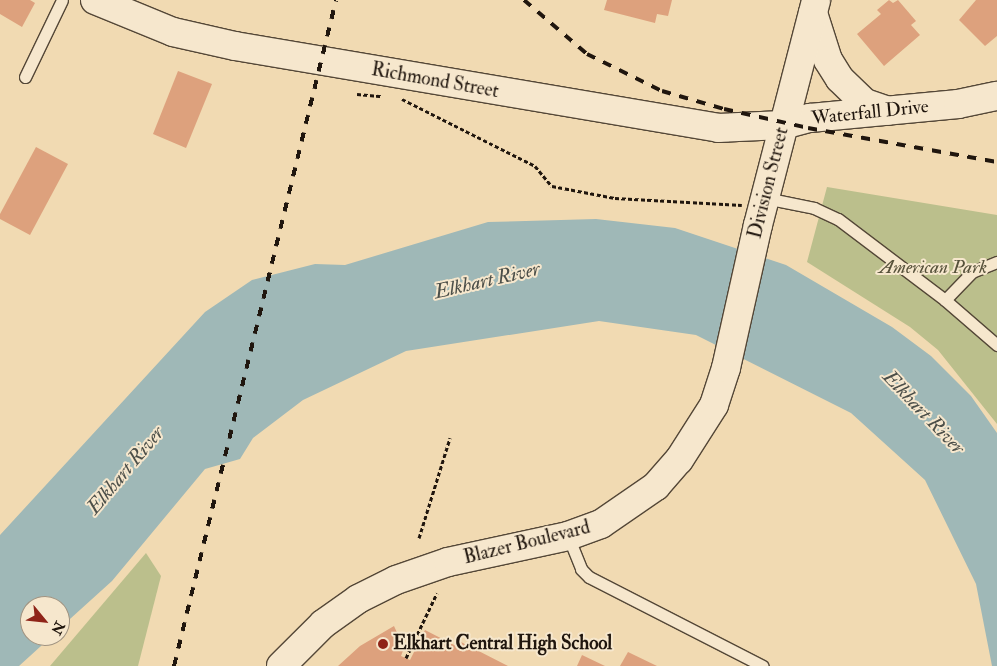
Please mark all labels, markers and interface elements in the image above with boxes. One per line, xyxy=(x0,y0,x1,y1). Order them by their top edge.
street label: Richmond Street xyxy=(370,59,500,103)
street label: Waterfall Drive xyxy=(810,96,930,130)
street label: Division Street xyxy=(744,125,794,241)
water label: Elkhart River xyxy=(432,256,542,304)
park label: American Park xyxy=(879,257,987,279)
water label: Elkhart River xyxy=(878,365,970,459)
water label: Elkhart River xyxy=(81,421,169,519)
street label: Blazer Boulevard xyxy=(461,516,593,570)
north arrow xyxy=(20,596,70,646)
text: N xyxy=(47,618,68,637)
place label: Elkhart Central High School xyxy=(393,633,612,655)
marker: Elkhart Central High School xyxy=(377,638,389,650)

